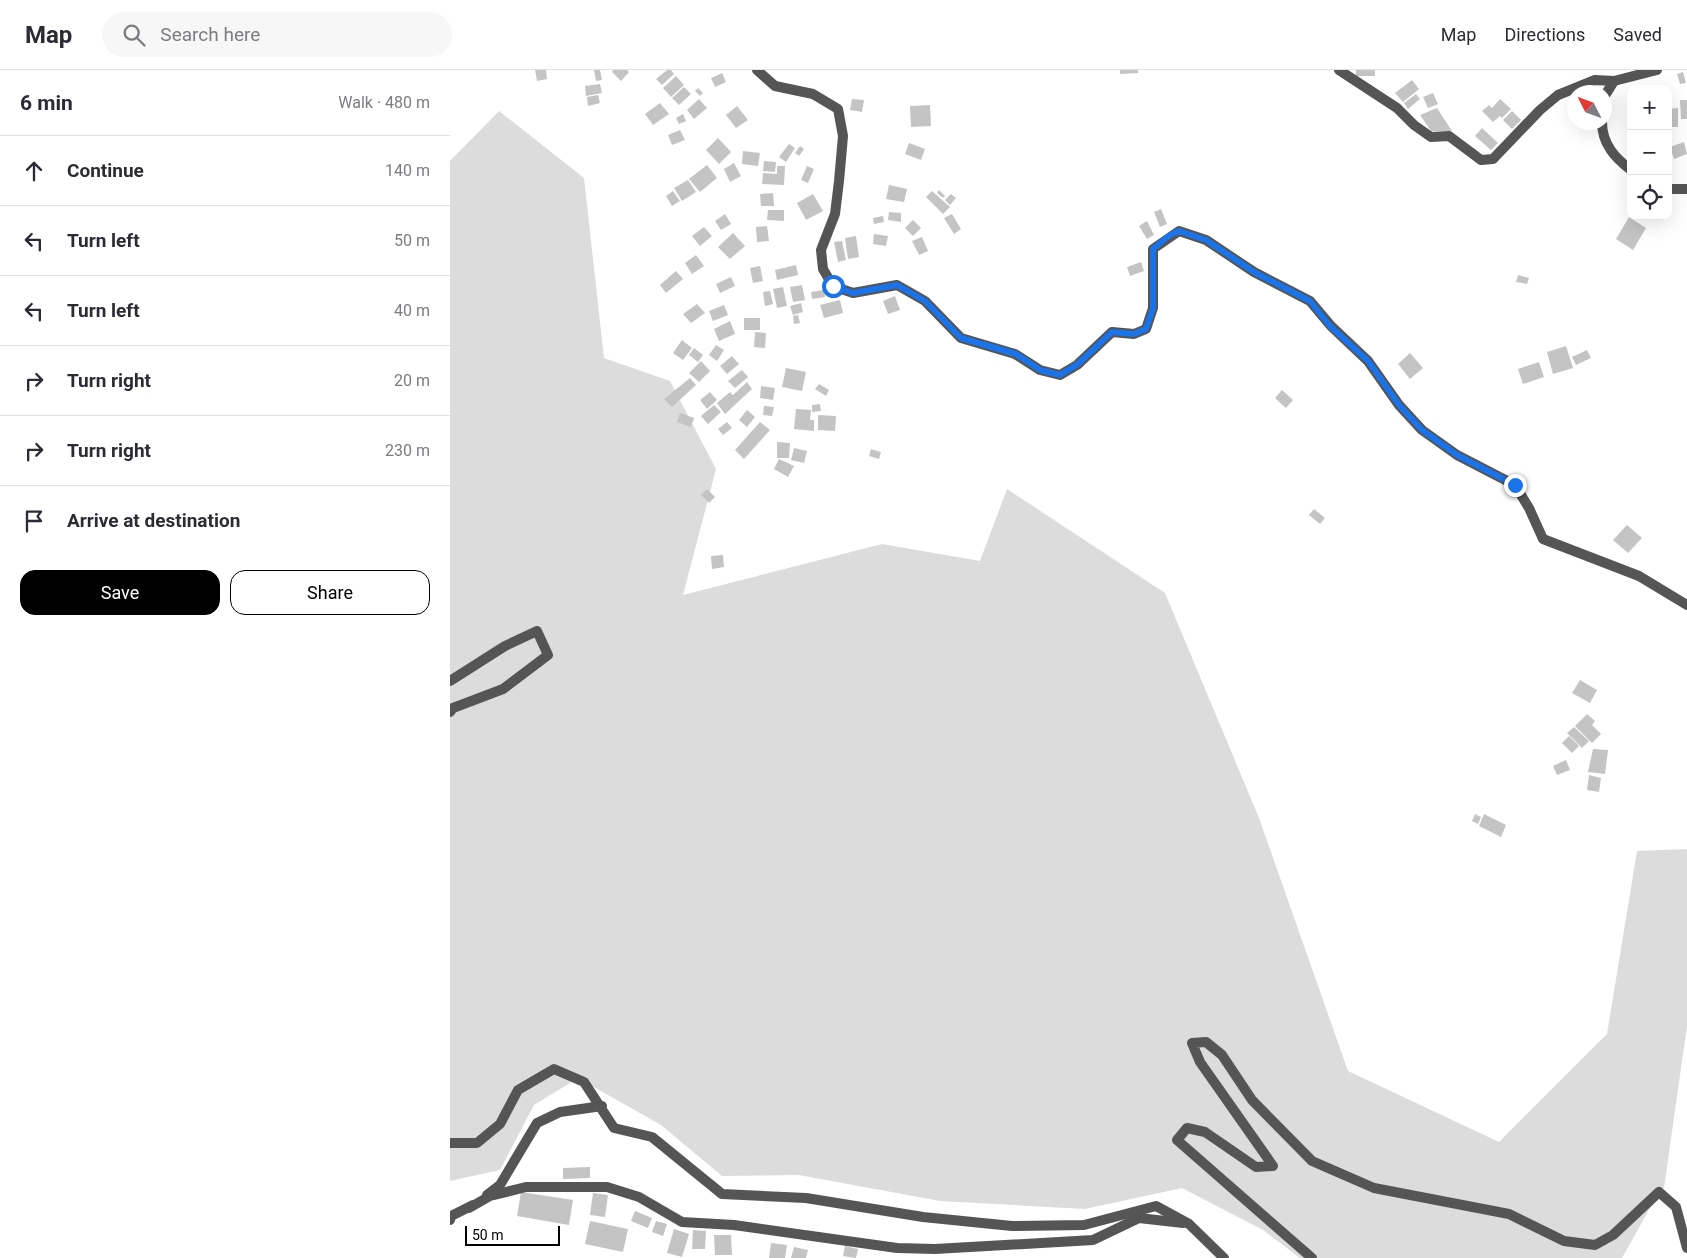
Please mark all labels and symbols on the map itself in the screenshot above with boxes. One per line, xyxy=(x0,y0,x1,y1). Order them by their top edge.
north arrow xyxy=(1567,85,1612,130)
route start xyxy=(822,275,845,298)
route end xyxy=(1504,474,1527,497)
scale bar xyxy=(465,1223,560,1246)

